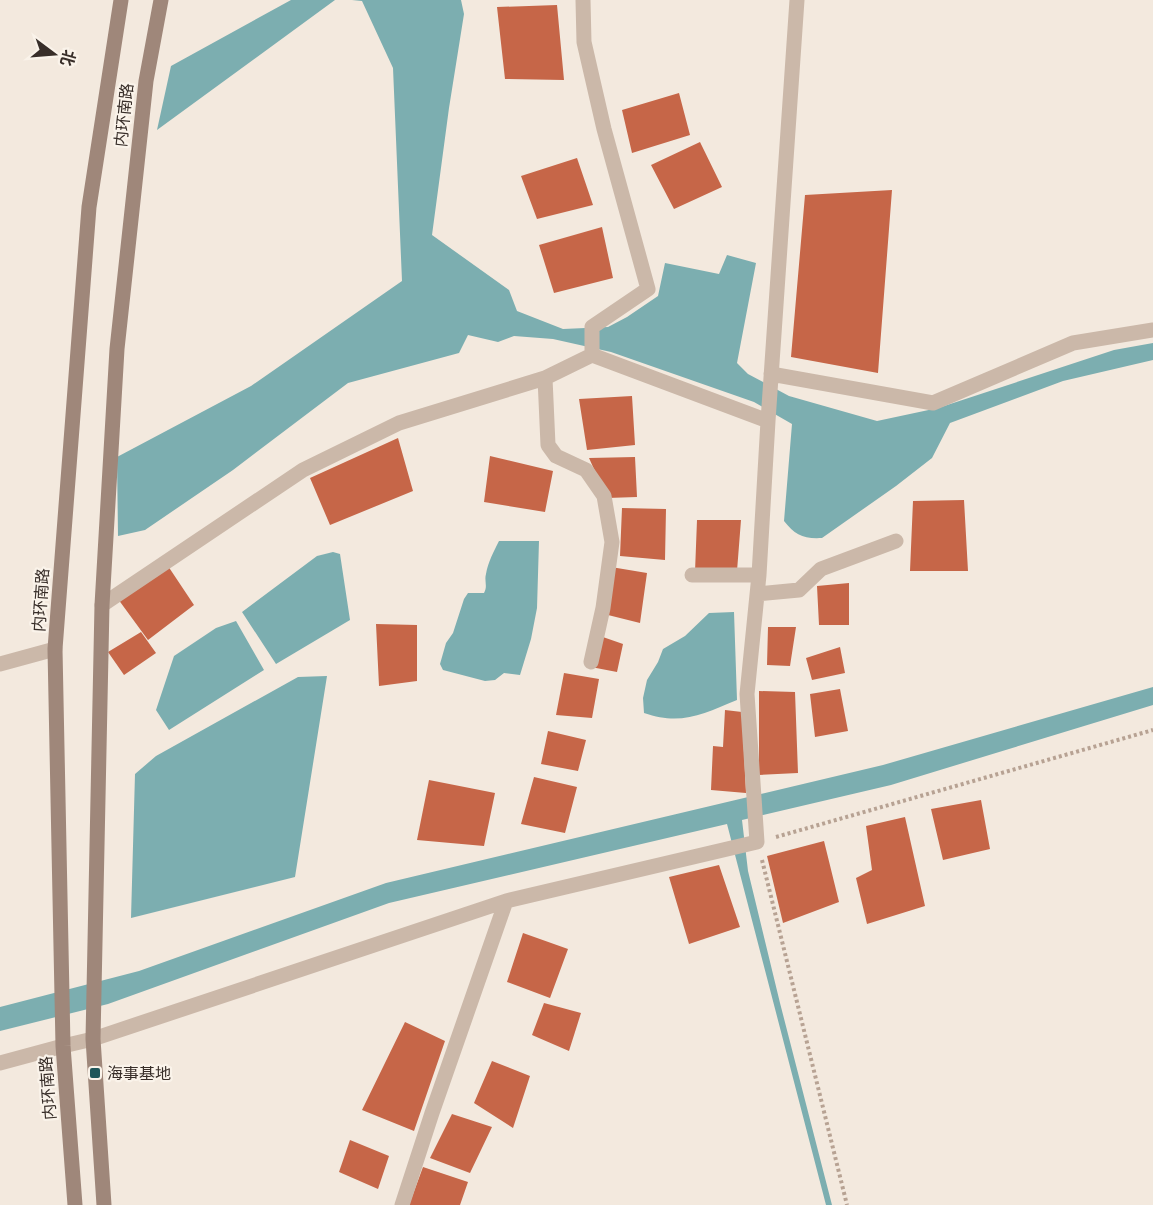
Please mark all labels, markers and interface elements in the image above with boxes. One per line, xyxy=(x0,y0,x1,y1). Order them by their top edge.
north arrow xyxy=(24,24,84,84)
text: 北 xyxy=(57,48,79,68)
street label: 内环南路 xyxy=(111,82,137,148)
street label: 内环南路 xyxy=(29,567,53,633)
street label: 内环南路 xyxy=(36,1055,60,1121)
place label: 海事基地 xyxy=(107,1064,171,1083)
marker: 海事基地 xyxy=(88,1066,102,1080)

